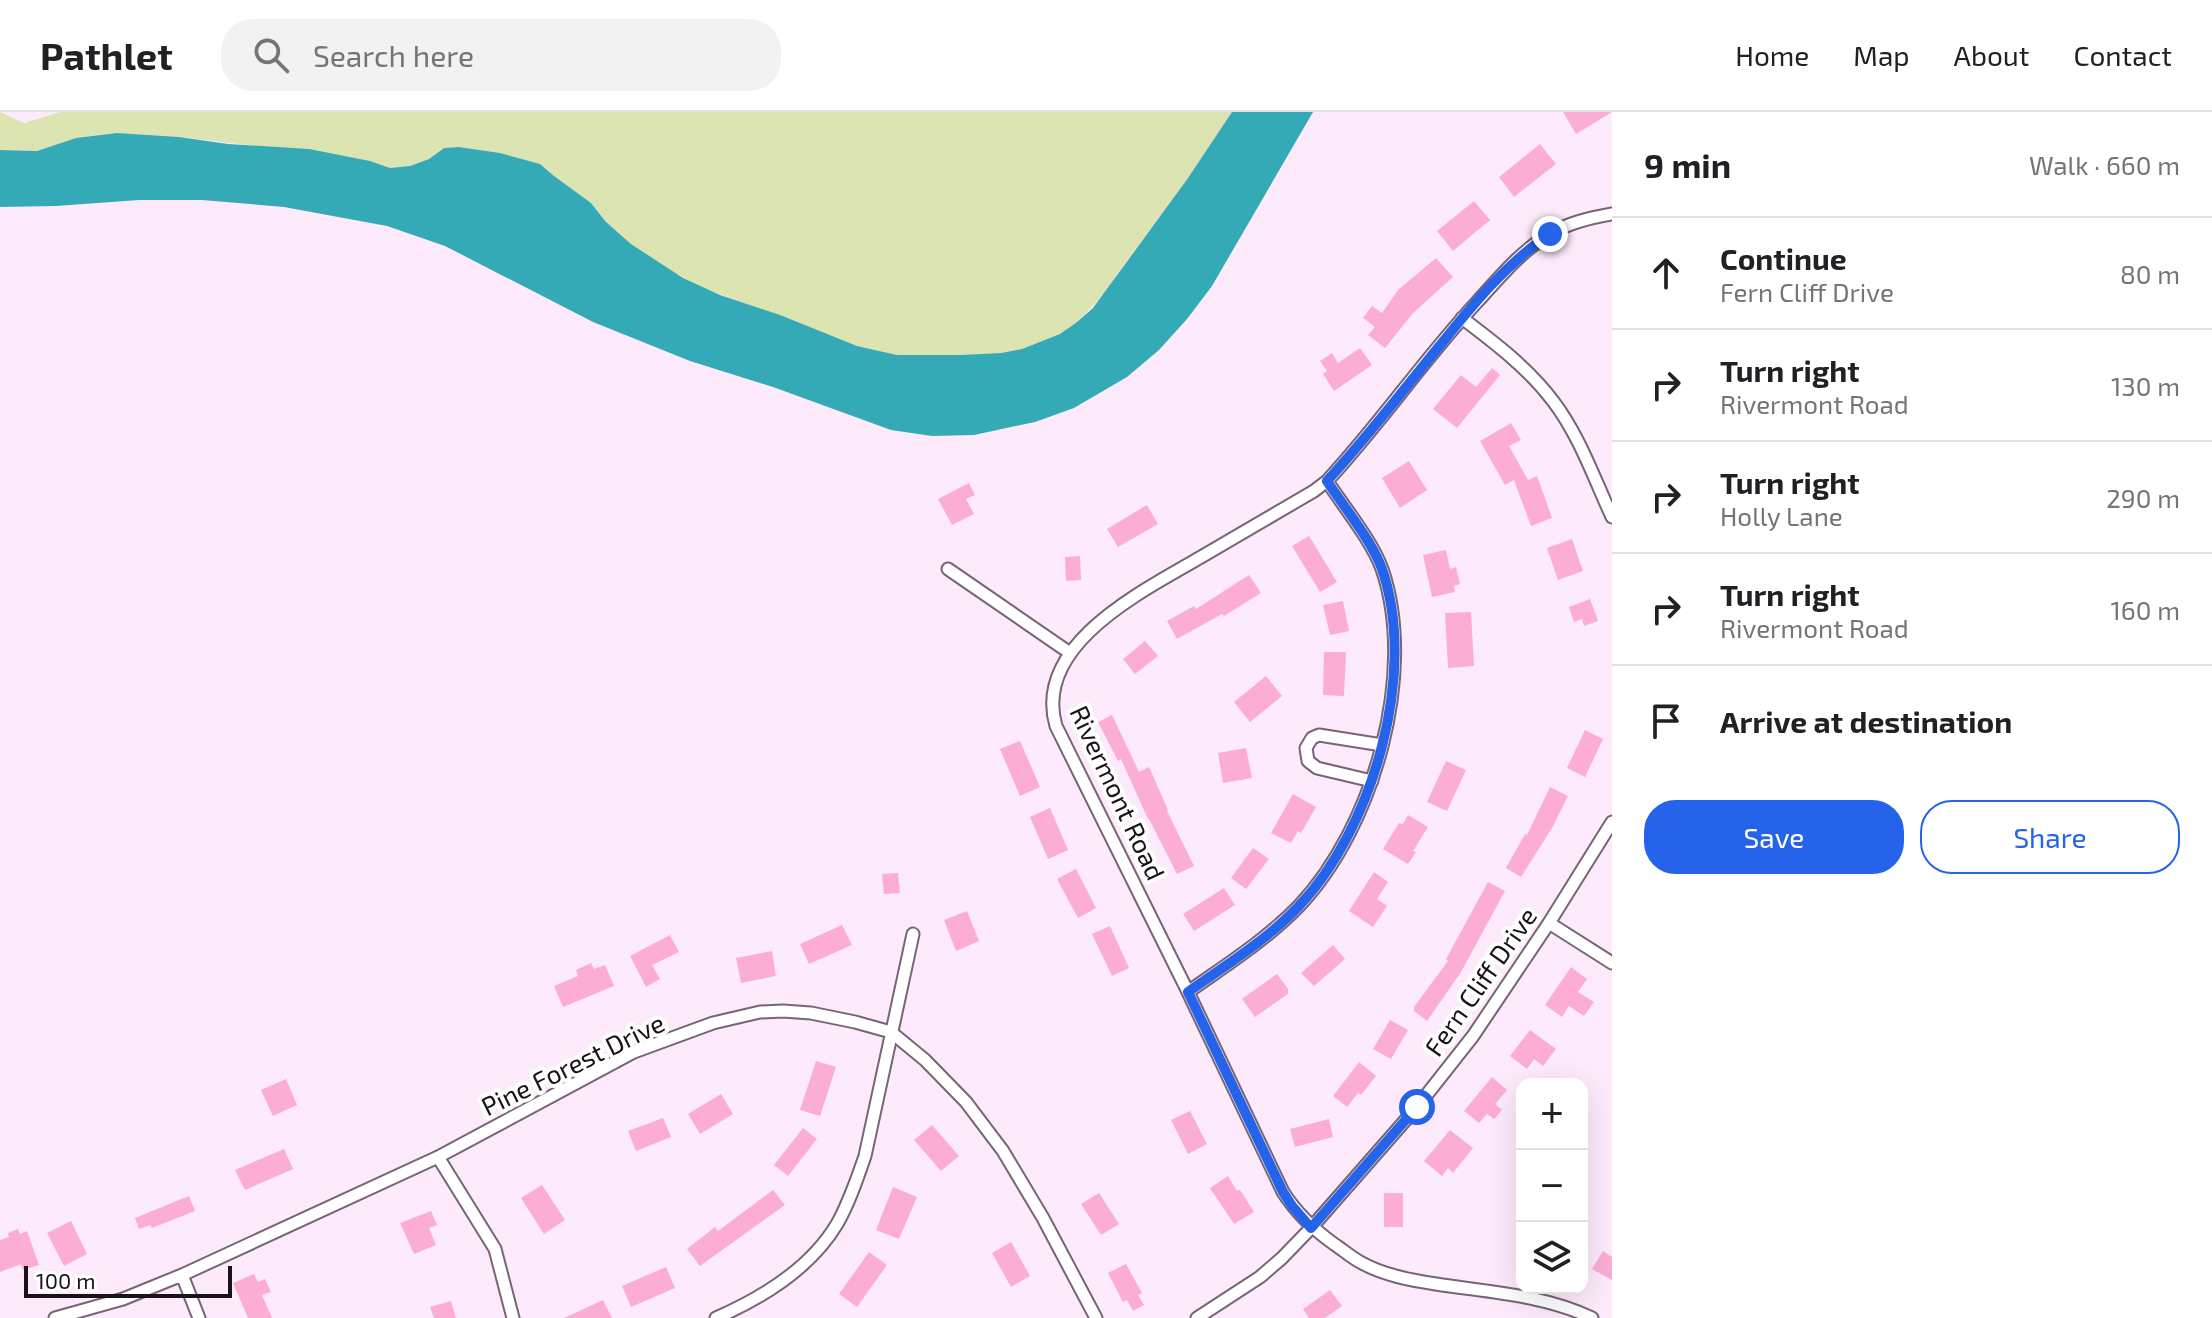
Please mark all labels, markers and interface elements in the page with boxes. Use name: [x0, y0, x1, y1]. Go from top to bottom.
search box: [221, 19, 781, 91]
text: Pathlet: [40, 32, 173, 78]
icon: search: [249, 33, 293, 77]
text: Search here: [313, 37, 474, 73]
text: Home: [1735, 38, 1809, 72]
text: Map: [1853, 38, 1910, 72]
text: About: [1954, 38, 2029, 72]
text: Contact: [2073, 38, 2172, 72]
text: 9 min: [1644, 144, 1731, 185]
text: Walk · 660 m: [2029, 149, 2180, 180]
route end: [1532, 216, 1568, 252]
text: Continue: [1720, 240, 1847, 276]
icon: ahead: [1644, 251, 1688, 295]
text: 80 m: [2120, 258, 2180, 289]
text: Fern Cliff Drive: [1720, 276, 1894, 307]
text: Turn right: [1720, 352, 1860, 388]
icon: right: [1644, 363, 1688, 407]
text: 130 m: [2111, 370, 2180, 401]
text: Rivermont Road: [1720, 388, 1909, 419]
text: Turn right: [1720, 464, 1860, 500]
icon: right: [1644, 475, 1688, 519]
text: 290 m: [2106, 482, 2180, 513]
text: Holly Lane: [1720, 500, 1843, 531]
text: Turn right: [1720, 576, 1860, 612]
icon: right: [1644, 587, 1688, 631]
text: 160 m: [2111, 594, 2180, 625]
text: Rivermont Road: [1720, 612, 1909, 643]
icon: arrive: [1644, 699, 1688, 743]
street label: Rivermont Road: [1064, 700, 1172, 884]
text: Arrive at destination: [1720, 703, 2012, 739]
button: Save: [1644, 800, 1904, 874]
button: Share: [1920, 800, 2180, 874]
street label: Fern Cliff Drive: [1417, 901, 1542, 1061]
street label: Pine Forest Drive: [476, 1006, 669, 1121]
map controls: [1516, 1078, 1588, 1294]
button: +: [1516, 1078, 1588, 1150]
route start: [1399, 1089, 1435, 1125]
button: −: [1516, 1150, 1588, 1222]
button: layers: [1516, 1222, 1588, 1294]
scale bar: [24, 1262, 232, 1298]
text: 100 m: [36, 1267, 95, 1293]

